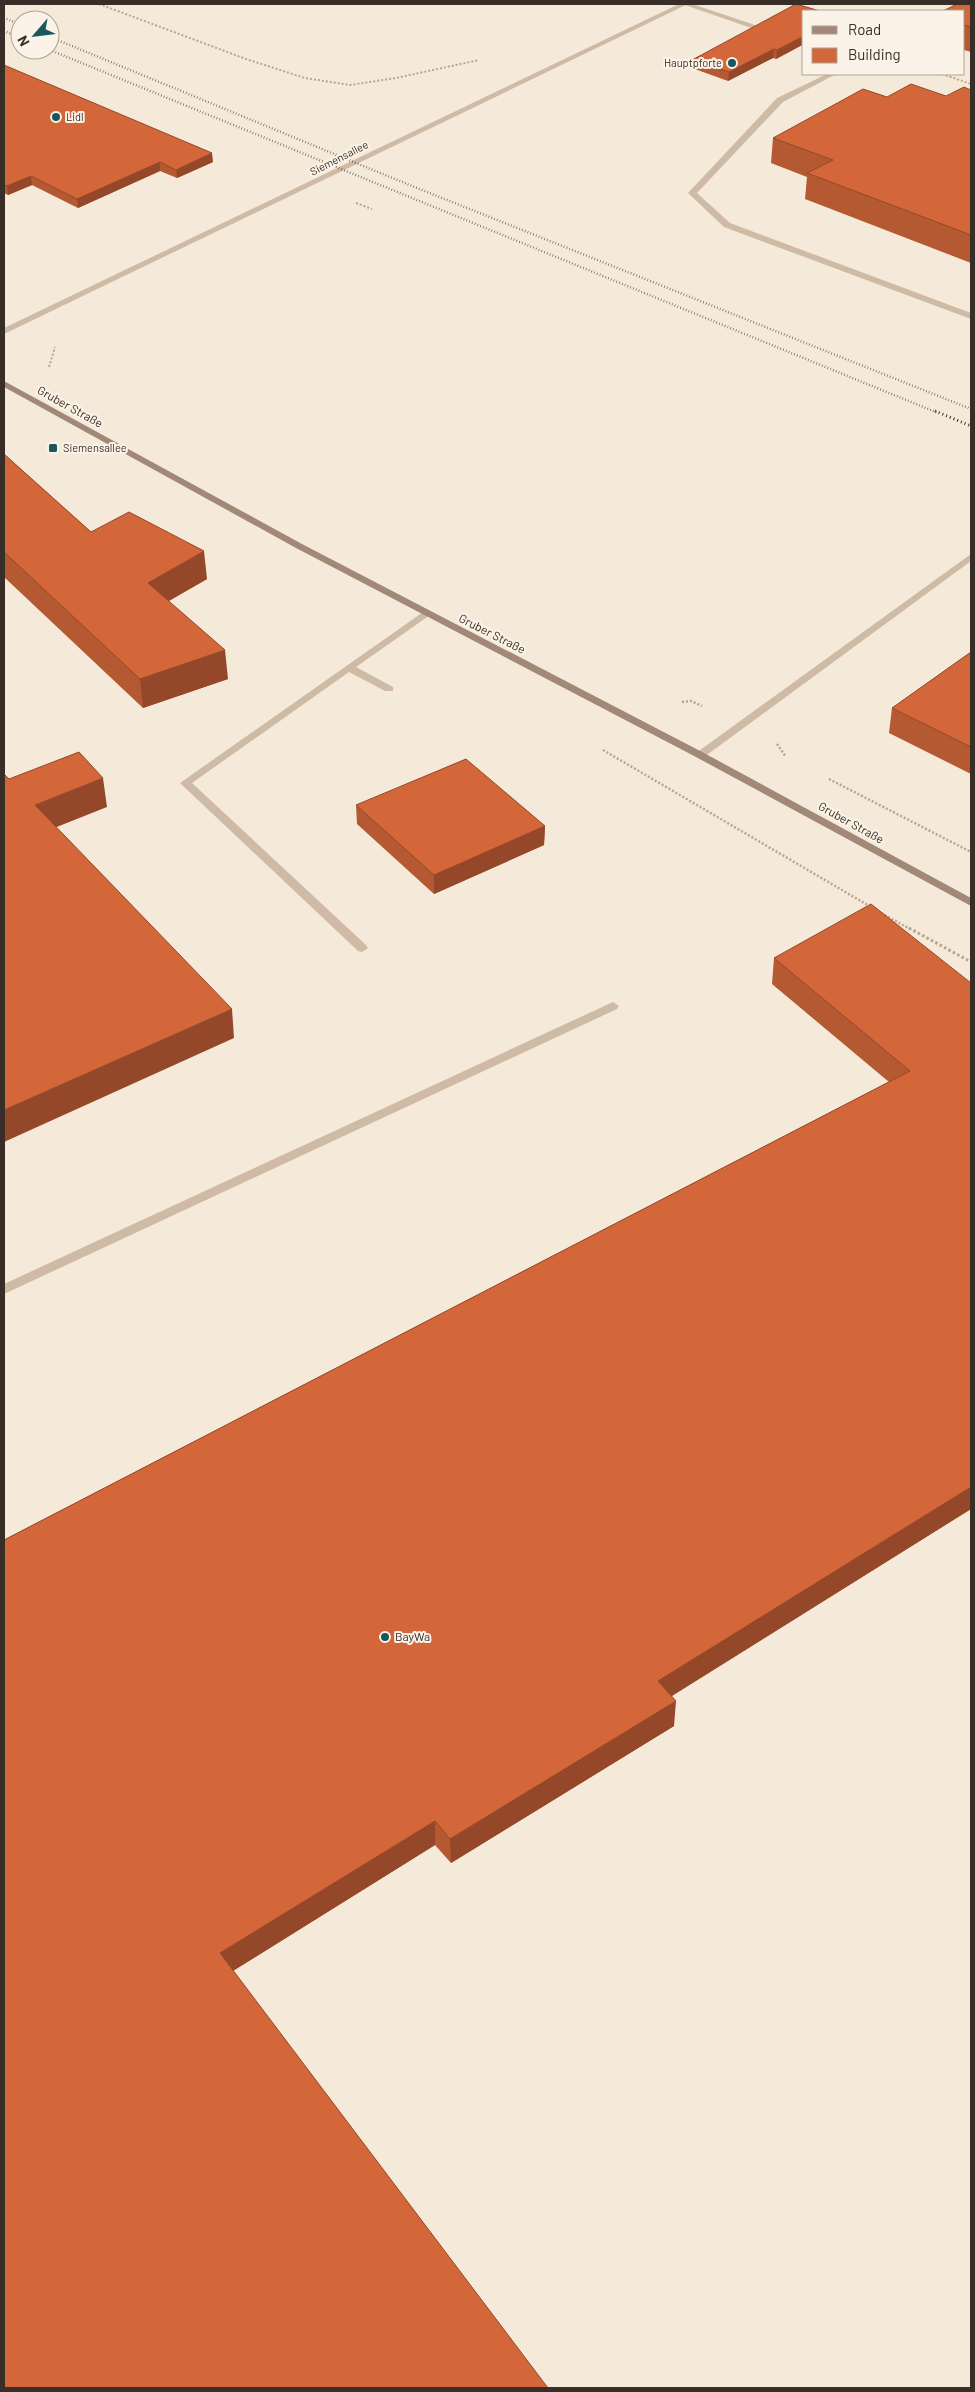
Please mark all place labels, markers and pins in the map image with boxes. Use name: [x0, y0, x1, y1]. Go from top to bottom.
place label: Hauptpforte: [664, 56, 722, 69]
marker: Hauptpforte: [726, 57, 738, 69]
place label: Lidl: [66, 110, 84, 123]
marker: Lidl: [50, 111, 62, 123]
place label: Siemensallee: [63, 441, 127, 454]
marker: Siemensallee: [47, 442, 59, 454]
place label: BayWa: [395, 1629, 430, 1643]
marker: BayWa: [379, 1631, 391, 1643]

